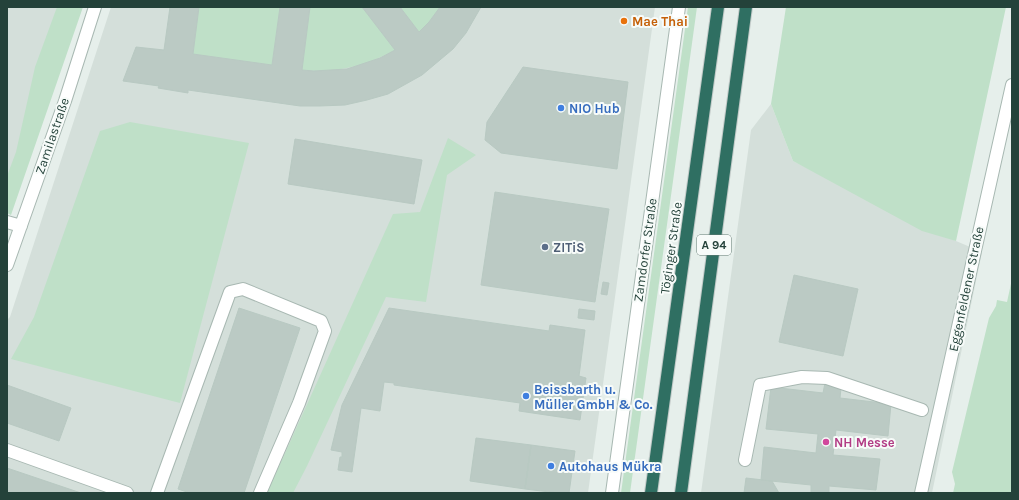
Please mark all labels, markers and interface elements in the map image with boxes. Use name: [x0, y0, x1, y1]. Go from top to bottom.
place label: Mae Thai: [632, 14, 688, 29]
marker: Mae Thai: [619, 16, 629, 26]
street label: Zamilastraße: [32, 95, 72, 176]
place label: NIO Hub: [569, 101, 620, 116]
marker: NIO Hub: [556, 103, 566, 113]
street label: Zamdorfer Straße: [630, 197, 660, 303]
street label: Töginger Straße: [657, 201, 685, 295]
street label: Eggenfeldener Straße: [945, 225, 987, 353]
road number: A 94: [697, 235, 731, 255]
place label: ZITiS: [553, 240, 585, 255]
marker: ZITiS: [540, 242, 550, 252]
place label: Beissbarth u. Müller GmbH & Co.: [534, 382, 653, 412]
marker: Beissbarth u. Müller GmbH & Co.: [521, 391, 531, 401]
place label: NH Messe: [834, 435, 895, 450]
marker: NH Messe: [821, 437, 831, 447]
place label: Autohaus Mükra: [559, 459, 662, 474]
marker: Autohaus Mükra: [546, 461, 556, 471]

